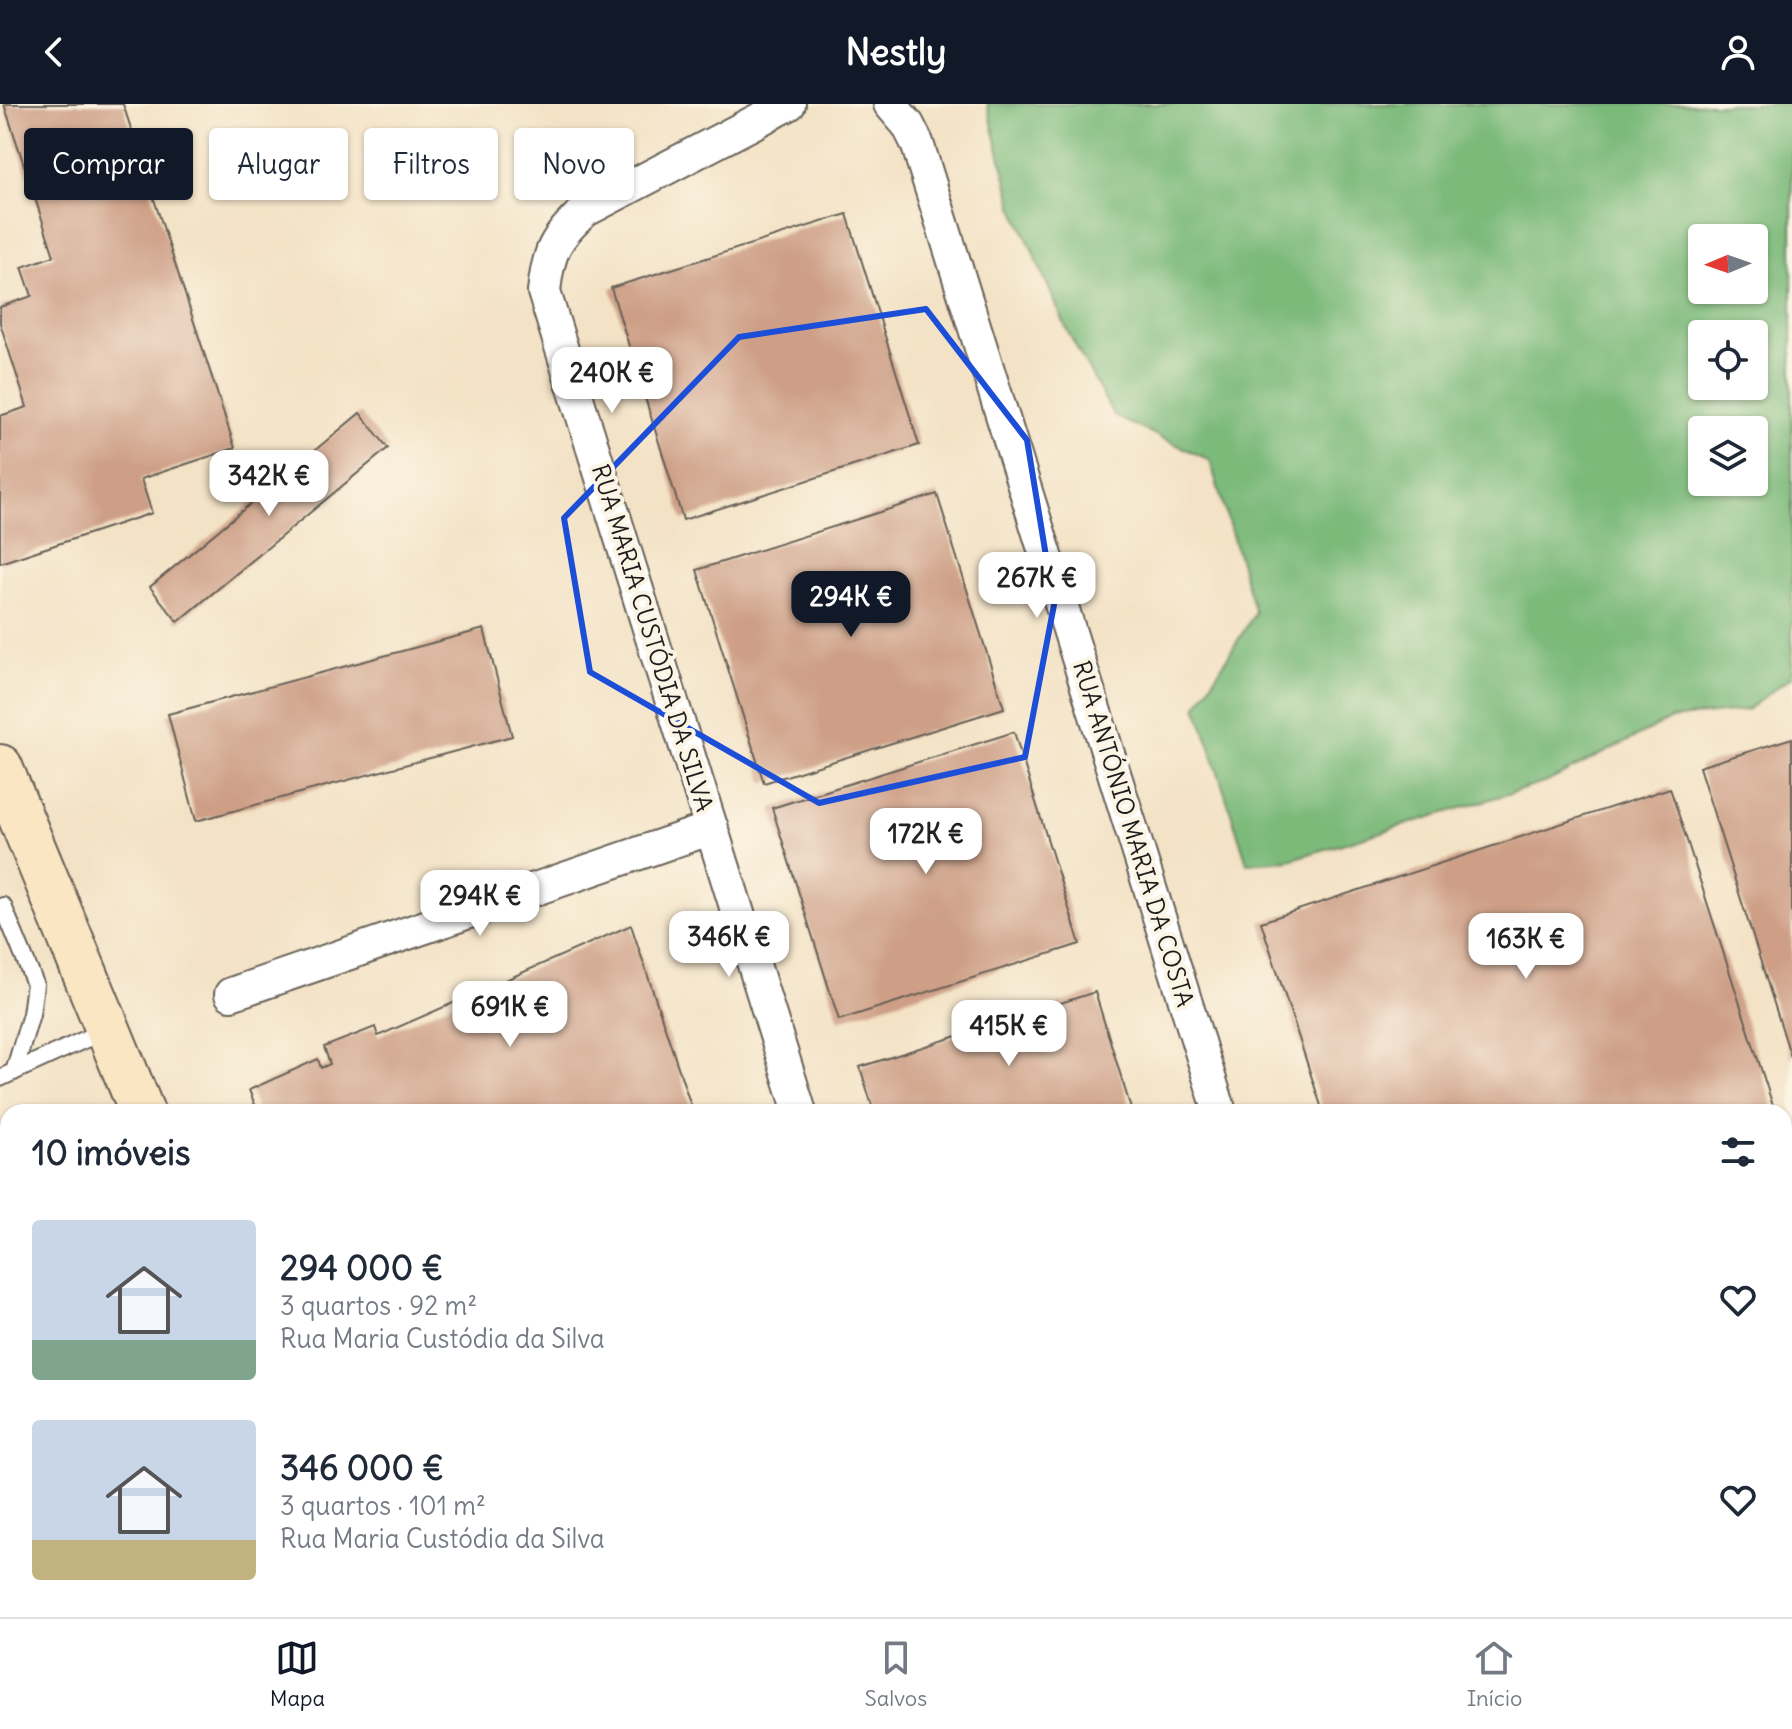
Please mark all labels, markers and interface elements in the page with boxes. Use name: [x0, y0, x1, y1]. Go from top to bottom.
icon: back: [32, 30, 76, 74]
text: Nestly: [845, 30, 947, 75]
icon: person: [1716, 30, 1760, 74]
chip: Comprar: [24, 128, 193, 200]
chip: Alugar: [209, 128, 348, 200]
chip: Filtros: [364, 128, 498, 200]
chip: Novo: [514, 128, 634, 200]
north arrow: [1688, 224, 1768, 304]
map controls: [1688, 224, 1768, 496]
button: locate: [1688, 320, 1768, 400]
pin: 240K €: [547, 347, 677, 415]
text: 240K €: [570, 356, 654, 389]
button: layers: [1688, 416, 1768, 496]
pin: 342K €: [204, 450, 334, 518]
text: 342K €: [227, 459, 311, 492]
street label: RUA MARIA CUSTÓDIA DA SILVA: [586, 461, 720, 815]
pin: 267K €: [972, 552, 1102, 620]
text: 267K €: [997, 561, 1077, 594]
pin: 294K €: [786, 571, 916, 639]
text: 294K €: [809, 580, 893, 613]
street label: RUA ANTÓNIO MARIA DA COSTA: [1067, 657, 1201, 1010]
pin: 172K €: [861, 808, 991, 876]
text: 172K €: [888, 817, 964, 850]
pin: 294K €: [415, 870, 545, 938]
text: 294K €: [438, 879, 522, 912]
pin: 346K €: [664, 911, 794, 979]
pin: 163K €: [1461, 913, 1591, 981]
text: 346K €: [687, 920, 771, 953]
text: 163K €: [1486, 922, 1566, 955]
pin: 691K €: [445, 981, 575, 1049]
text: 691K €: [470, 990, 550, 1023]
pin: 415K €: [944, 1000, 1074, 1068]
text: 415K €: [969, 1009, 1049, 1042]
icon: filters: [1716, 1130, 1760, 1174]
text: 10 imóveis: [32, 1131, 190, 1174]
text: 294 000 €: [280, 1246, 443, 1289]
icon: home: [96, 1252, 192, 1348]
icon: heart: [1716, 1278, 1760, 1322]
text: 3 quartos · 92 m²: [280, 1289, 477, 1322]
text: Rua Maria Custódia da Silva: [280, 1322, 605, 1355]
text: 346 000 €: [280, 1446, 444, 1489]
icon: home: [96, 1452, 192, 1548]
icon: heart: [1716, 1478, 1760, 1522]
text: 3 quartos · 101 m²: [280, 1489, 486, 1522]
text: Rua Maria Custódia da Silva: [280, 1522, 605, 1555]
tab: Mapa: [270, 1636, 325, 1712]
tab: Salvos: [864, 1636, 927, 1712]
tab: Início: [1467, 1636, 1522, 1712]

